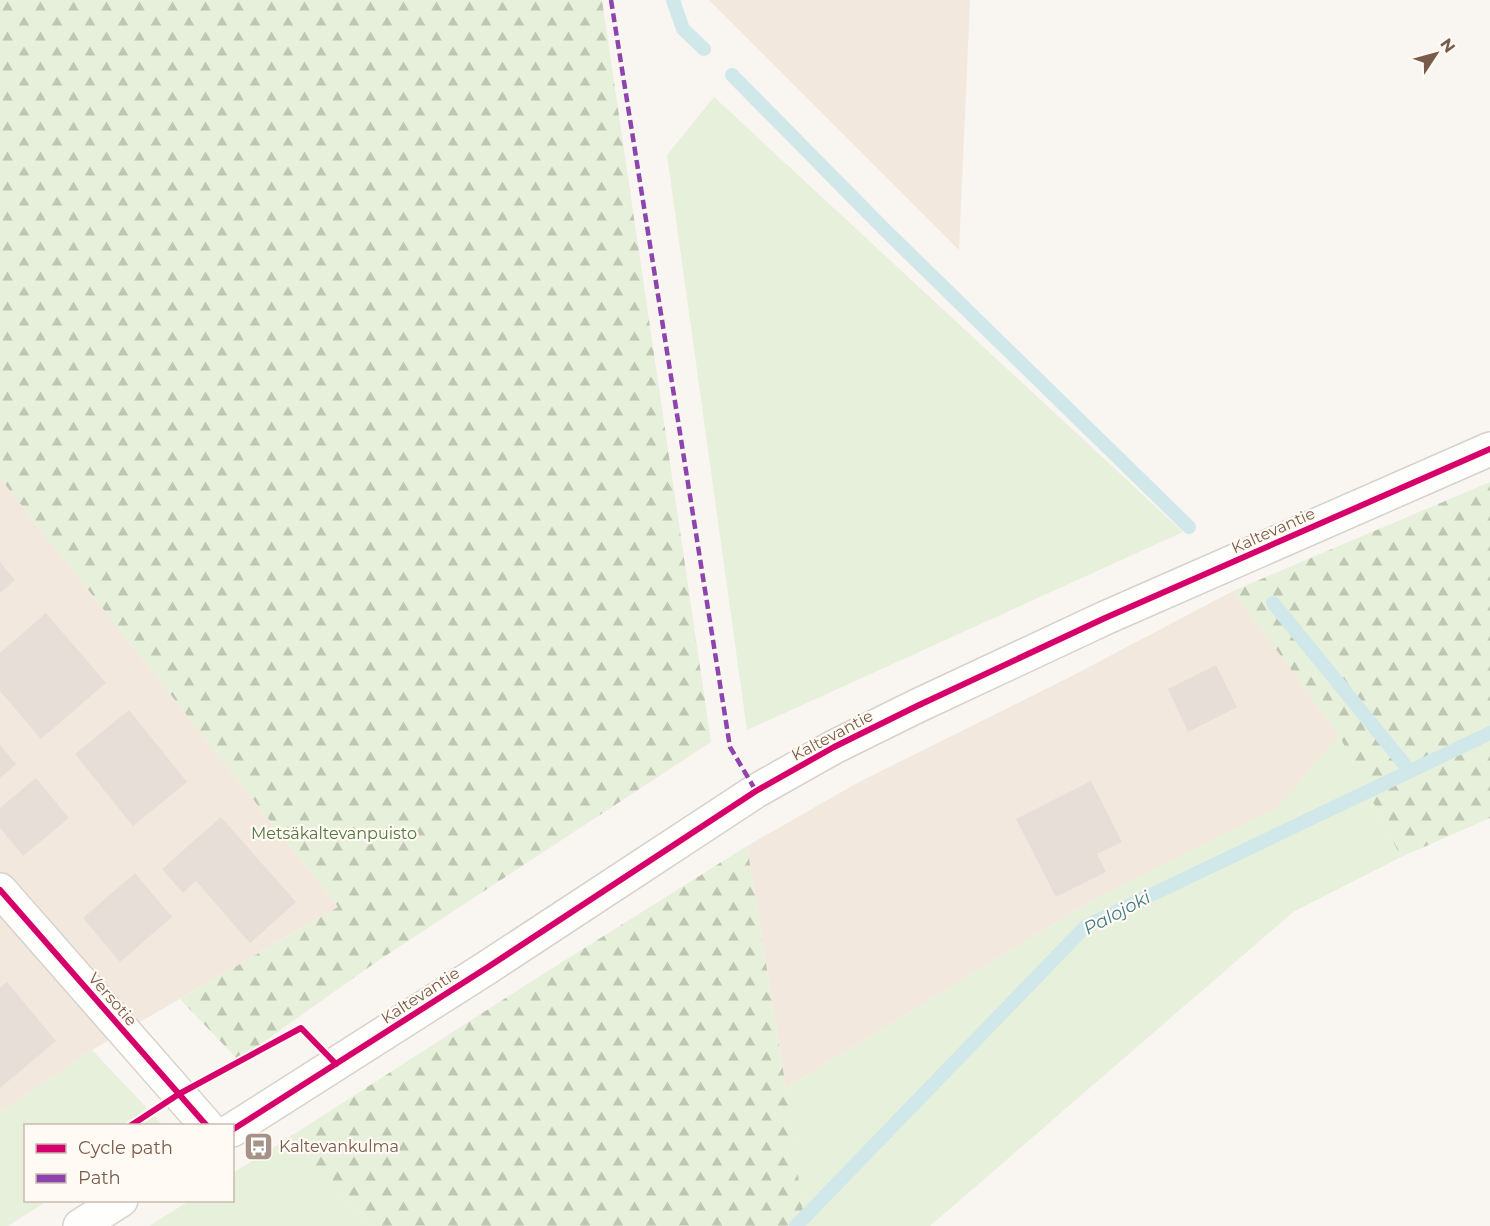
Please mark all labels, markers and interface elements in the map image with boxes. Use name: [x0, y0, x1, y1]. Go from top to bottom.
north arrow: [1406, 24, 1466, 84]
text: N: [1436, 35, 1459, 56]
street label: Kaltevantie: [1228, 504, 1318, 557]
street label: Kaltevantie: [788, 706, 876, 765]
park label: Metsäkaltevanpuisto: [251, 824, 417, 843]
water label: Palojoki: [1080, 886, 1154, 940]
street label: Kaltevantie: [378, 963, 463, 1028]
street label: Versotie: [84, 969, 141, 1030]
legend: [24, 1124, 234, 1202]
bus stop icon: Kaltevankulma: [242, 1130, 274, 1162]
text: Cycle path: [78, 1137, 173, 1159]
place label: Kaltevankulma: [279, 1137, 399, 1156]
text: Path: [78, 1167, 121, 1189]

